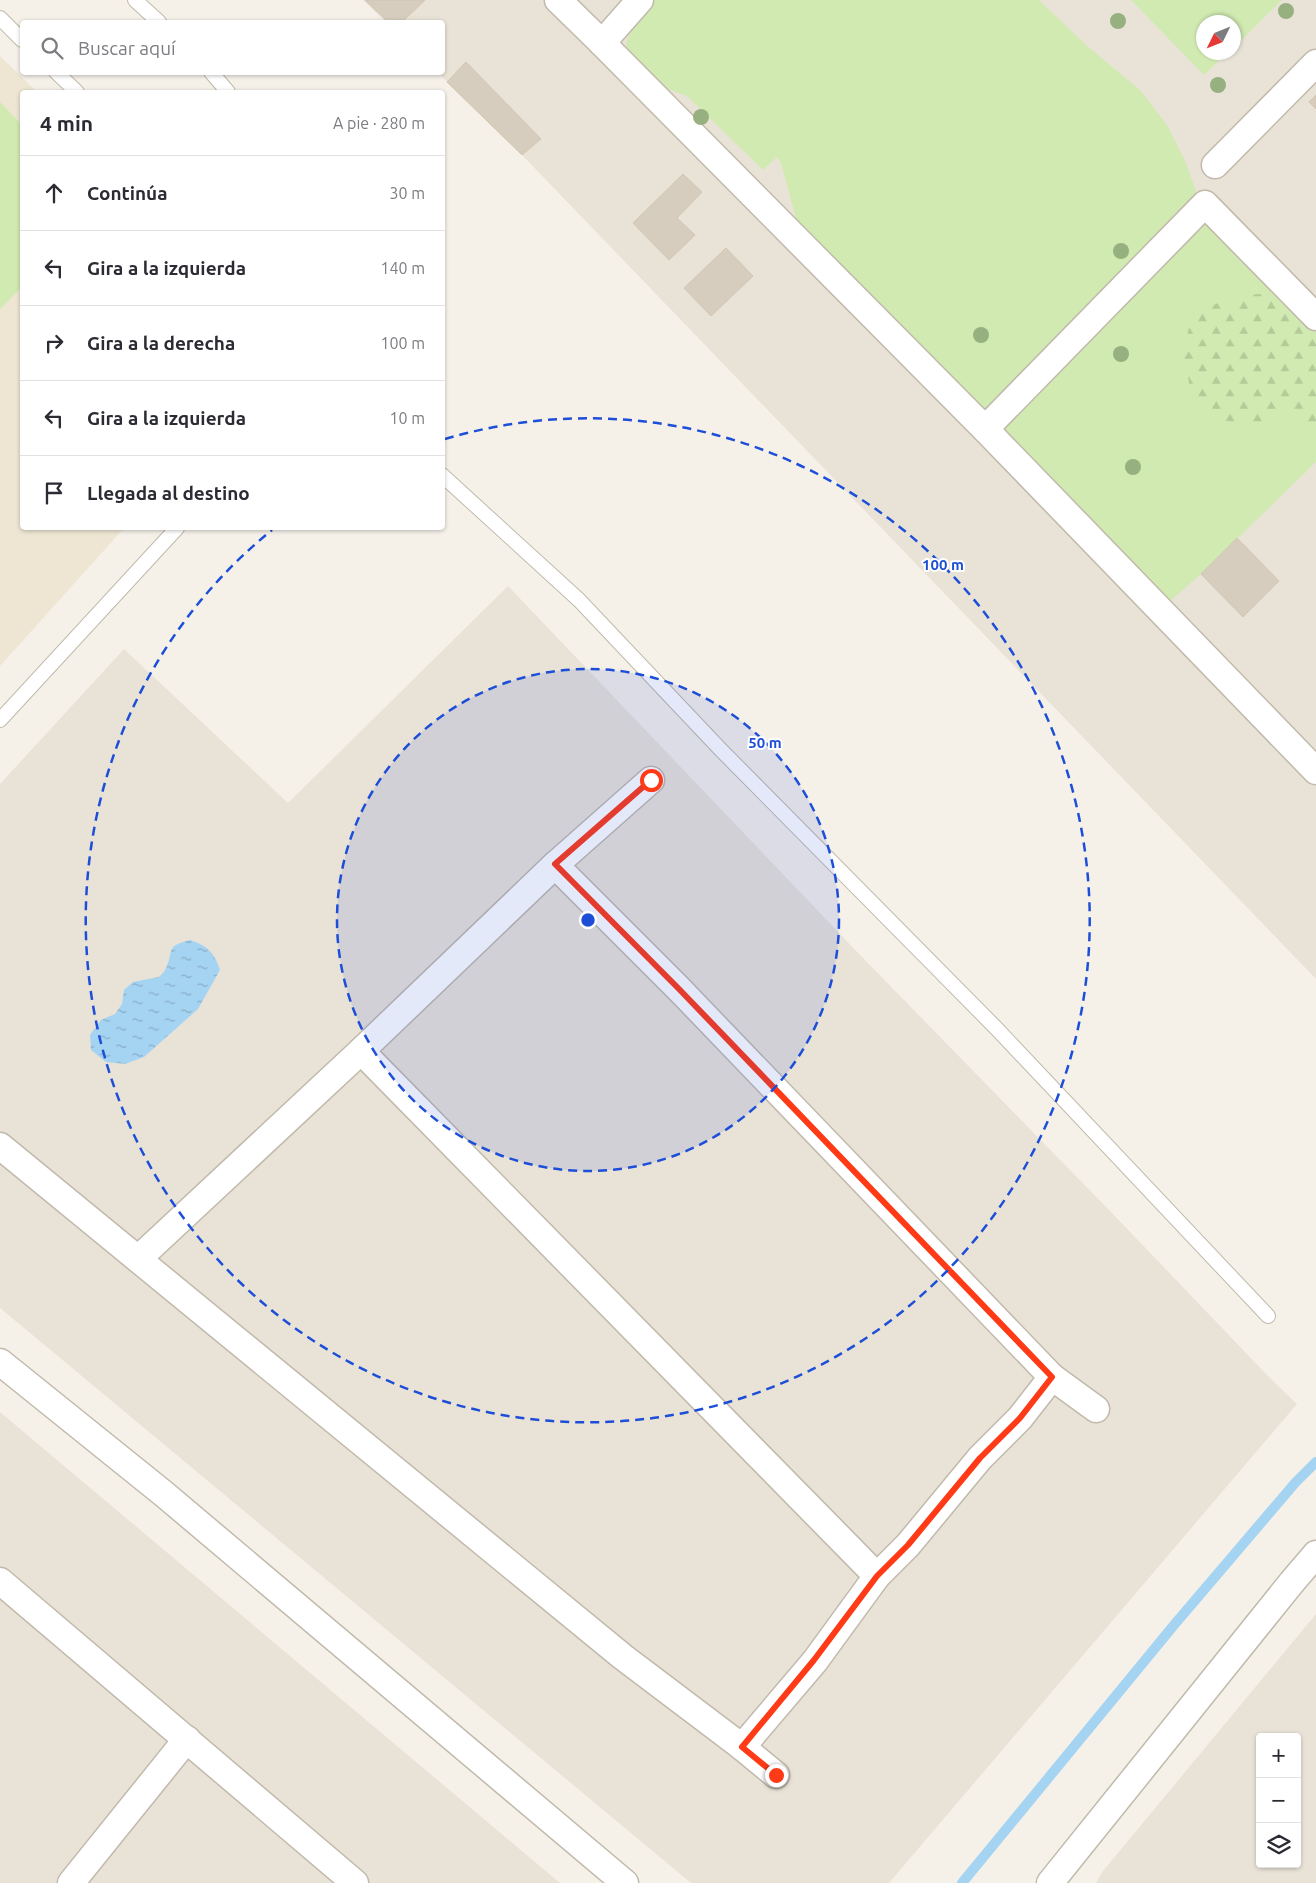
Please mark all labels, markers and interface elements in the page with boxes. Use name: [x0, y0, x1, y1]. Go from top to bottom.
north arrow: [1196, 15, 1241, 60]
search box: [20, 20, 445, 75]
icon: search: [38, 34, 66, 62]
text: Buscar aquí: [78, 37, 176, 59]
text: 4 min: [40, 111, 93, 135]
text: A pie · 280 m: [333, 114, 425, 132]
icon: ahead: [40, 179, 68, 207]
text: Continúa: [87, 182, 168, 204]
text: 30 m: [389, 184, 425, 202]
icon: left: [40, 254, 68, 282]
text: Gira a la izquierda: [87, 257, 246, 279]
text: 140 m: [380, 259, 425, 277]
icon: right: [40, 329, 68, 357]
text: Gira a la derecha: [87, 332, 235, 354]
text: 100 m: [380, 334, 425, 352]
icon: left: [40, 404, 68, 432]
text: Gira a la izquierda: [87, 407, 246, 429]
text: 10 m: [389, 409, 425, 427]
icon: arrive: [40, 479, 68, 507]
text: Llegada al destino: [87, 482, 250, 504]
text: 100 m: [922, 556, 964, 573]
text: 50 m: [748, 734, 782, 751]
route start: [640, 769, 663, 792]
centre of rings: [579, 911, 597, 929]
map controls: [1256, 1733, 1301, 1868]
button: +: [1256, 1733, 1301, 1778]
route end: [765, 1764, 788, 1787]
button: −: [1256, 1778, 1301, 1823]
button: layers: [1256, 1823, 1301, 1868]

